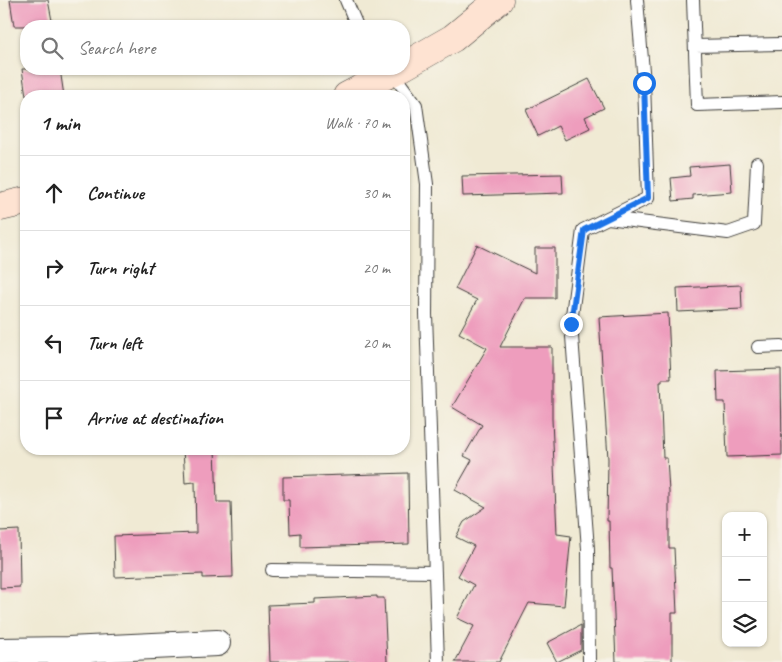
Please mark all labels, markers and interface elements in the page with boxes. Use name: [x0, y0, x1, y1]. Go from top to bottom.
search box: [20, 20, 410, 75]
icon: search: [38, 34, 66, 62]
text: Search here: [78, 36, 155, 60]
route start: [633, 72, 656, 95]
text: 1 min: [40, 110, 80, 136]
text: Walk · 70 m: [325, 113, 390, 133]
icon: ahead: [40, 179, 68, 207]
text: Continue: [87, 181, 144, 205]
text: 30 m: [363, 183, 390, 203]
icon: right: [40, 254, 68, 282]
text: Turn right: [87, 256, 154, 280]
text: 20 m: [363, 258, 390, 278]
route end: [560, 313, 583, 336]
icon: left: [40, 329, 68, 357]
text: Turn left: [87, 331, 142, 355]
text: 20 m: [363, 333, 390, 353]
icon: arrive: [40, 404, 68, 432]
text: Arrive at destination: [87, 406, 223, 430]
map controls: [722, 512, 767, 647]
button: +: [722, 512, 767, 557]
button: −: [722, 557, 767, 602]
button: layers: [722, 602, 767, 647]

